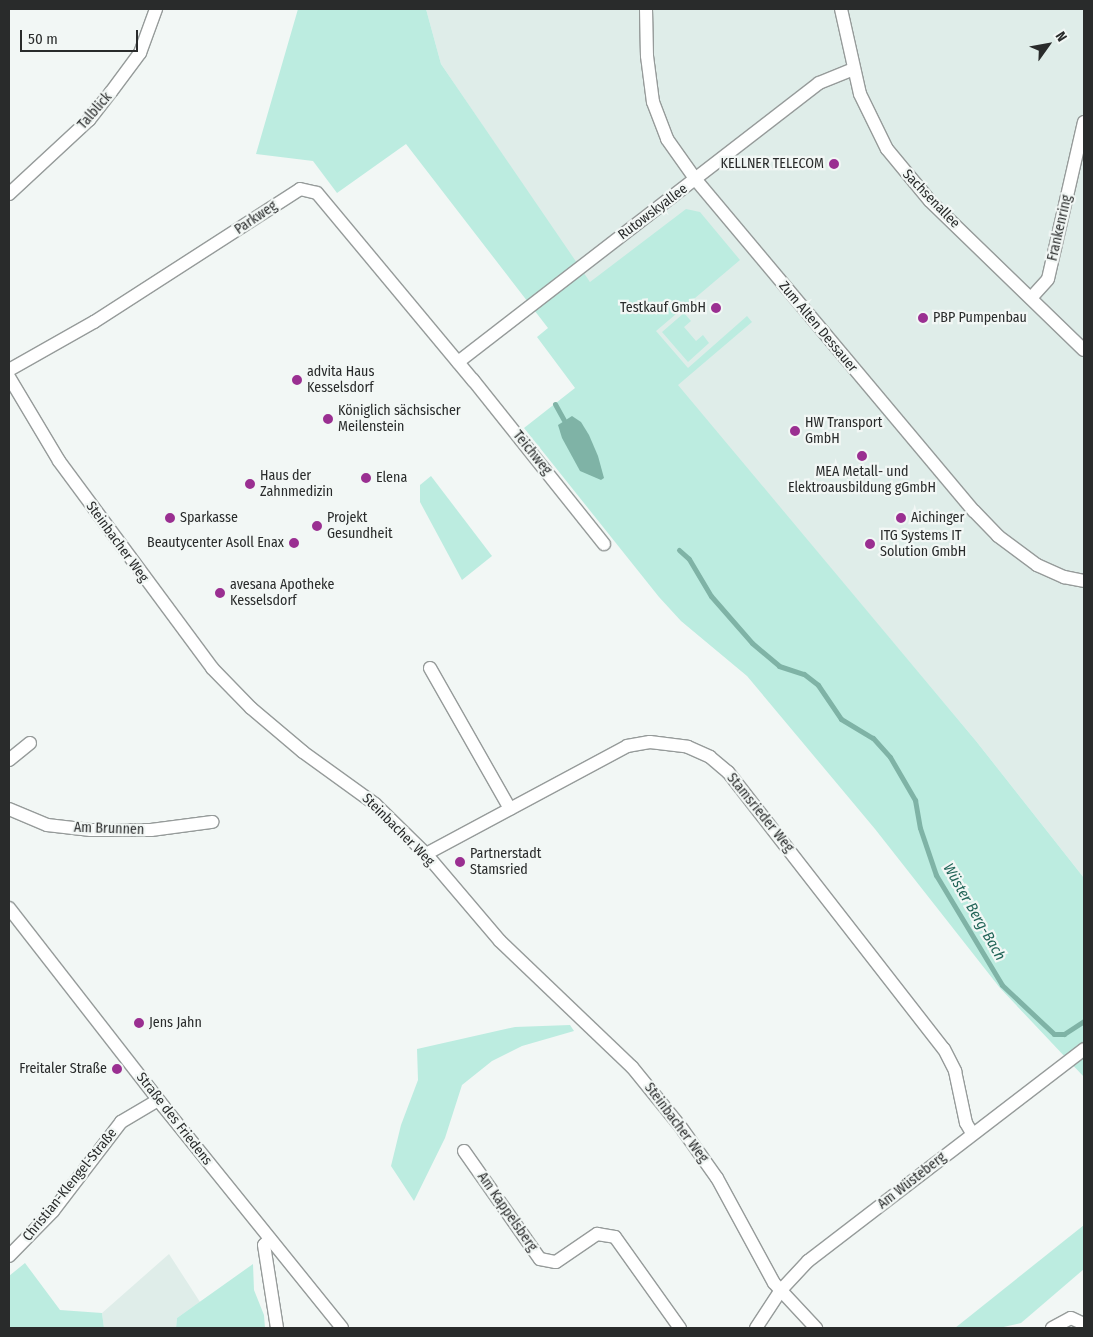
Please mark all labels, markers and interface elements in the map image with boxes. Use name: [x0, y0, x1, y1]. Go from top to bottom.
scale bar: [22, 20, 140, 52]
north arrow: [1023, 20, 1073, 70]
text: N: [1052, 29, 1071, 45]
text: 50 m: [28, 30, 58, 48]
street label: Talblick: [74, 89, 116, 133]
place label: KELLNER TELECOM: [721, 156, 824, 172]
marker: KELLNER TELECOM: [828, 158, 840, 170]
street label: Sachsenallee: [899, 166, 963, 232]
street label: Rutowskyallee: [615, 181, 691, 243]
street label: Frankenring: [1044, 193, 1076, 263]
street label: Parkweg: [232, 198, 280, 238]
street label: Zum Alten Dessauer: [775, 278, 861, 376]
place label: Testkauf GmbH: [620, 300, 706, 316]
marker: Testkauf GmbH: [710, 302, 722, 314]
place label: PBP Pumpenbau: [933, 310, 1027, 326]
marker: PBP Pumpenbau: [917, 312, 929, 324]
place label: advita Haus Kesselsdorf: [307, 364, 374, 397]
marker: advita Haus Kesselsdorf: [291, 374, 303, 386]
place label: Königlich sächsischer Meilenstein: [338, 403, 461, 436]
marker: Königlich sächsischer Meilenstein: [322, 413, 334, 425]
place label: HW Transport GmbH: [805, 415, 882, 448]
marker: HW Transport GmbH: [789, 425, 801, 437]
street label: Teichweg: [509, 427, 555, 479]
marker: MEA Metall- und Elektroausbildung gGmbH: [856, 450, 868, 462]
place label: MEA Metall- und Elektroausbildung gGmbH: [788, 464, 936, 497]
place label: Haus der Zahnmedizin: [260, 468, 333, 501]
place label: Elena: [376, 470, 407, 486]
marker: Elena: [360, 472, 372, 484]
marker: Haus der Zahnmedizin: [244, 478, 256, 490]
street label: Steinbacher Weg: [82, 498, 152, 586]
place label: Sparkasse: [180, 510, 238, 526]
place label: Projekt Gesundheit: [327, 510, 393, 542]
place label: Aichinger: [911, 510, 964, 526]
marker: Sparkasse: [164, 512, 176, 524]
marker: Aichinger: [895, 512, 907, 524]
marker: Projekt Gesundheit: [311, 520, 323, 532]
place label: ITG Systems IT Solution GmbH: [880, 528, 966, 560]
place label: Beautycenter Asoll Enax: [147, 535, 284, 551]
marker: Beautycenter Asoll Enax: [288, 537, 300, 549]
marker: ITG Systems IT Solution GmbH: [864, 538, 876, 550]
place label: avesana Apotheke Kesselsdorf: [230, 577, 334, 610]
marker: avesana Apotheke Kesselsdorf: [214, 587, 226, 599]
street label: Stamsrieder Weg: [723, 770, 797, 856]
street label: Steinbacher Weg: [358, 790, 438, 870]
street label: Am Brunnen: [74, 819, 144, 839]
place label: Partnerstadt Stamsried: [470, 846, 541, 879]
marker: Partnerstadt Stamsried: [454, 856, 466, 868]
water label: Wüster Berg-Bach: [939, 860, 1009, 964]
place label: Jens Jahn: [149, 1015, 202, 1031]
marker: Jens Jahn: [133, 1017, 145, 1029]
place label: Freitaler Straße: [19, 1061, 107, 1077]
marker: Freitaler Straße: [111, 1063, 123, 1075]
street label: Straße des Friedens: [133, 1069, 215, 1169]
street label: Steinbacher Weg: [641, 1080, 711, 1166]
street label: Christian-Klengel-Straße: [19, 1125, 121, 1245]
street label: Am Wüsteberg: [875, 1149, 949, 1213]
street label: Am Kappelsberg: [474, 1169, 540, 1255]

